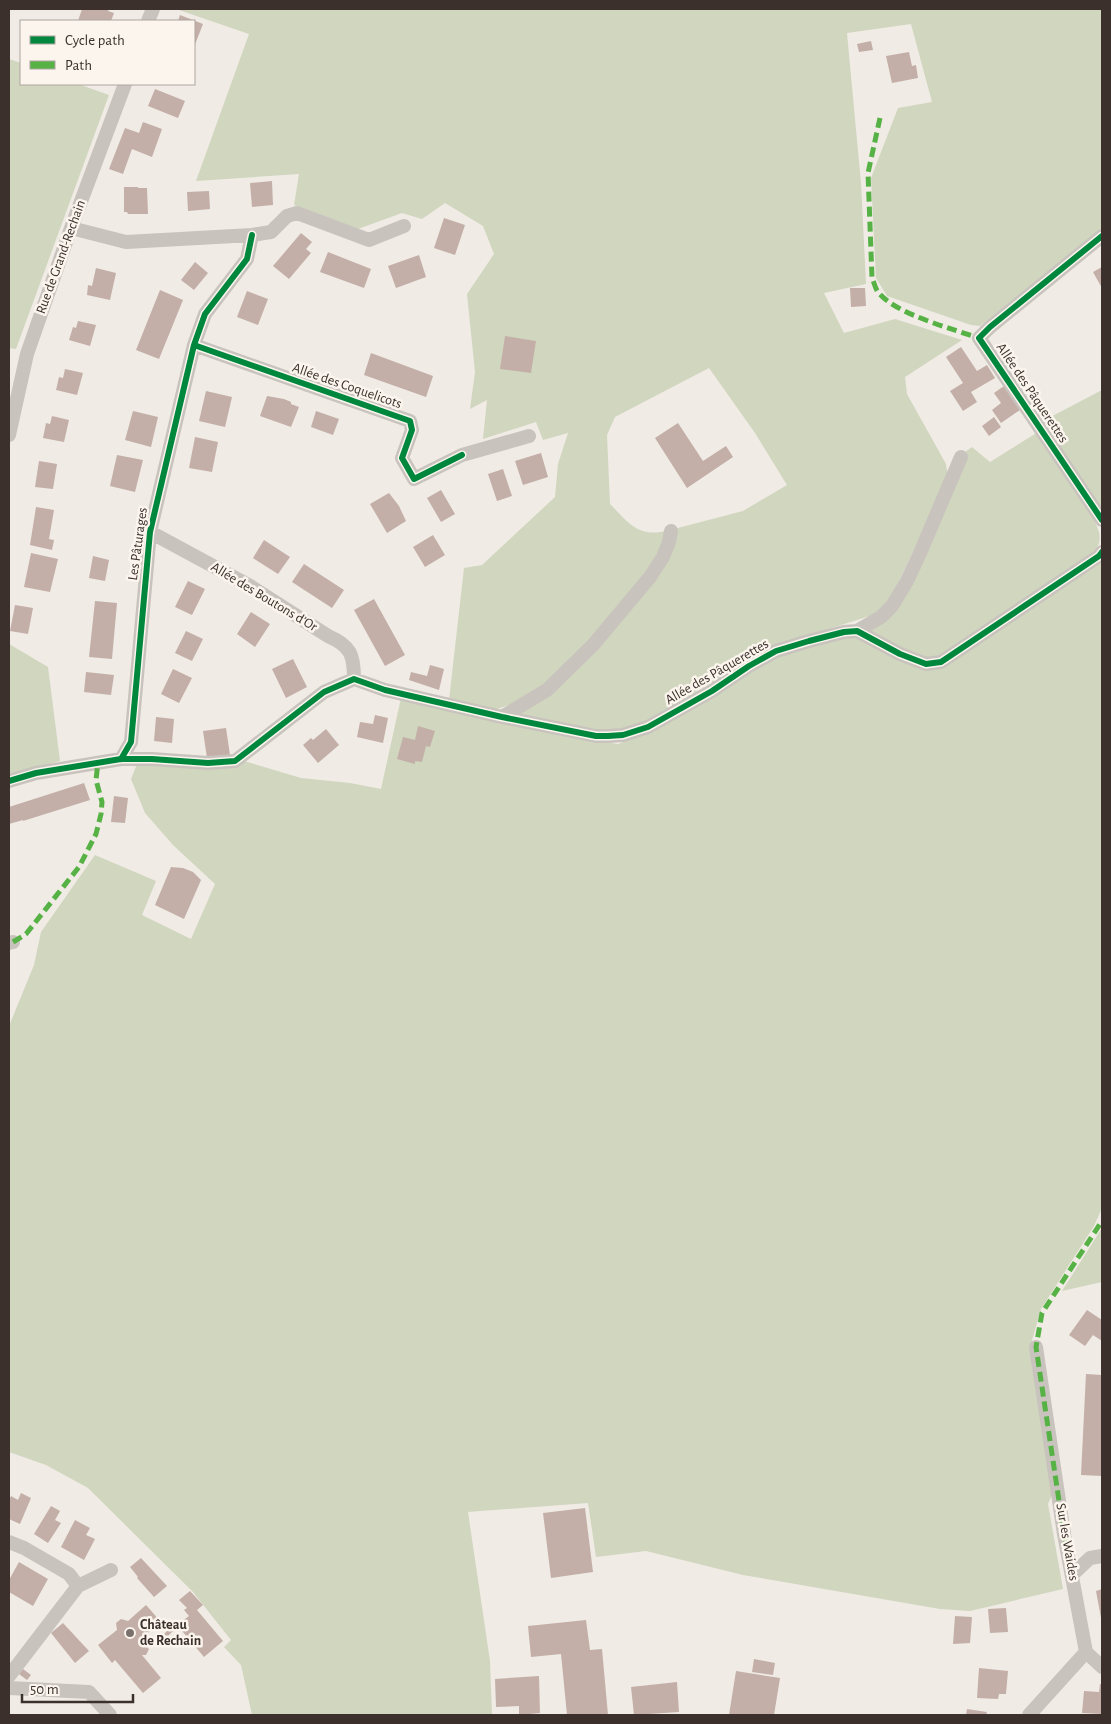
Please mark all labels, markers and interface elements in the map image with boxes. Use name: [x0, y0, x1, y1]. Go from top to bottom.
legend: [20, 20, 195, 85]
text: Cycle path: [65, 33, 125, 48]
text: Path: [65, 58, 92, 73]
street label: Rue de Grand-Rechain: [34, 198, 88, 316]
street label: Allée des Pâquerettes: [994, 341, 1070, 445]
street label: Allée des Coquelicots: [290, 361, 404, 411]
street label: Les Pâturages: [126, 507, 150, 581]
street label: Allée des Boutons d’Or: [208, 560, 320, 634]
street label: Allée des Pâquerettes: [663, 637, 771, 707]
street label: Sur les Waides: [1053, 1502, 1081, 1582]
place label: Château de Rechain: [140, 1618, 201, 1648]
marker: Château de Rechain: [124, 1627, 136, 1639]
scale bar: [22, 1672, 134, 1704]
text: 50 m: [30, 1682, 59, 1697]

